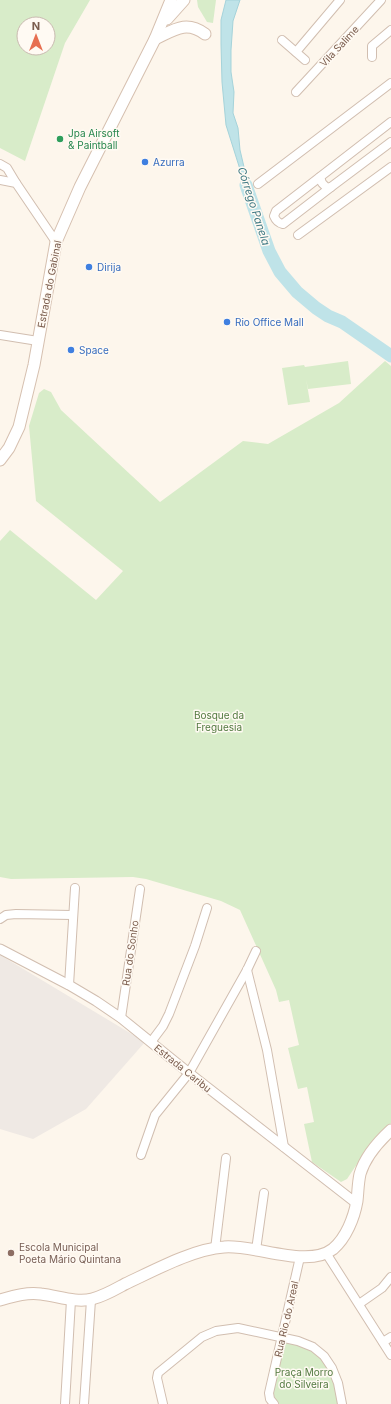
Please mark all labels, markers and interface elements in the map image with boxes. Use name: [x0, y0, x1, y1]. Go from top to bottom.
north arrow: [16, 16, 56, 56]
text: N: [32, 19, 40, 33]
street label: Vila Salime: [317, 23, 361, 69]
place label: Jpa Airsoft & Paintball: [68, 127, 120, 151]
marker: Jpa Airsoft & Paintball: [55, 134, 65, 144]
place label: Azurra: [153, 156, 185, 168]
marker: Azurra: [140, 157, 150, 167]
water label: Córrego Panela: [235, 165, 273, 247]
street label: Estrada do Gabinal: [35, 239, 63, 329]
place label: Dirija: [97, 261, 121, 273]
marker: Dirija: [84, 262, 94, 272]
place label: Rio Office Mall: [235, 316, 304, 328]
marker: Rio Office Mall: [222, 317, 232, 327]
place label: Space: [79, 344, 109, 356]
marker: Space: [66, 345, 76, 355]
park label: Bosque da Freguesia: [194, 709, 244, 733]
street label: Rua do Sonho: [119, 920, 141, 986]
street label: Estrada Caribu: [152, 1041, 214, 1095]
place label: Escola Municipal Poeta Mário Quintana: [19, 1241, 121, 1265]
marker: Escola Municipal Poeta Mário Quintana: [6, 1248, 16, 1258]
street label: Rua Rio do Areal: [271, 1280, 301, 1358]
park label: Praça Morro do Silveira: [275, 1366, 333, 1390]

